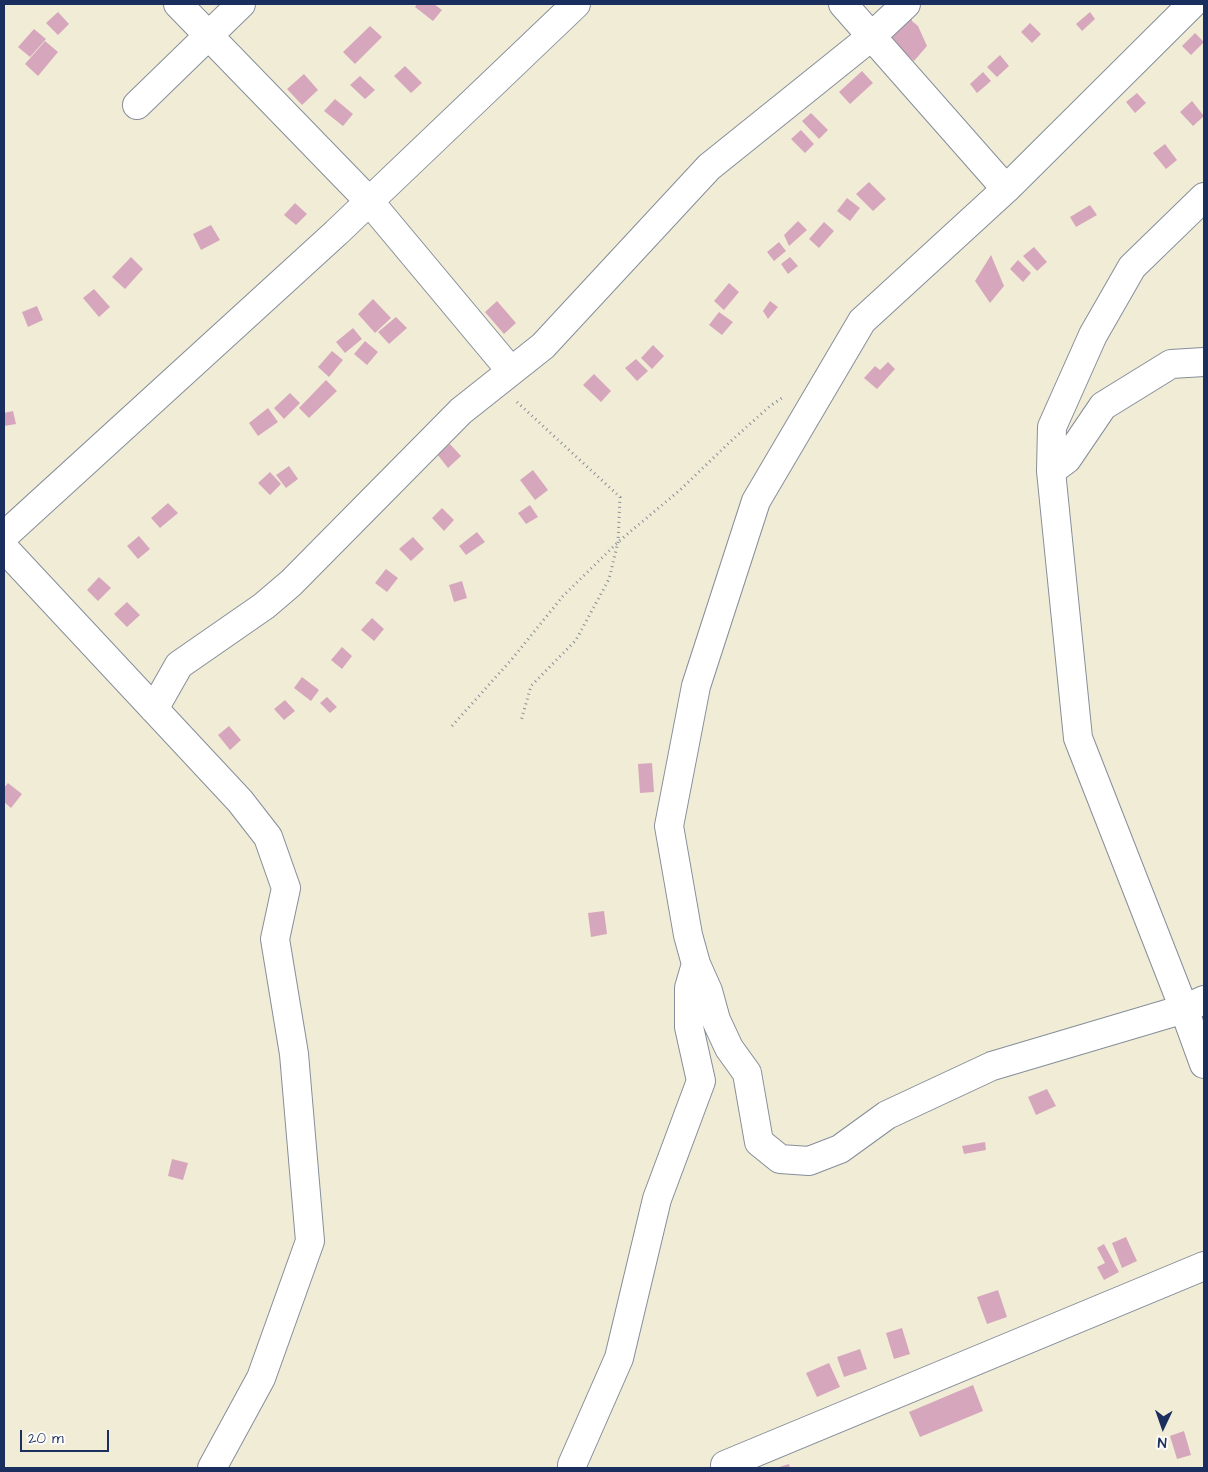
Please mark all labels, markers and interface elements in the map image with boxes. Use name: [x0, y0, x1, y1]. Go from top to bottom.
north arrow: [1138, 1402, 1188, 1452]
scale bar: [22, 1420, 111, 1452]
text: 20 m: [28, 1428, 64, 1449]
text: N: [1157, 1432, 1167, 1452]

